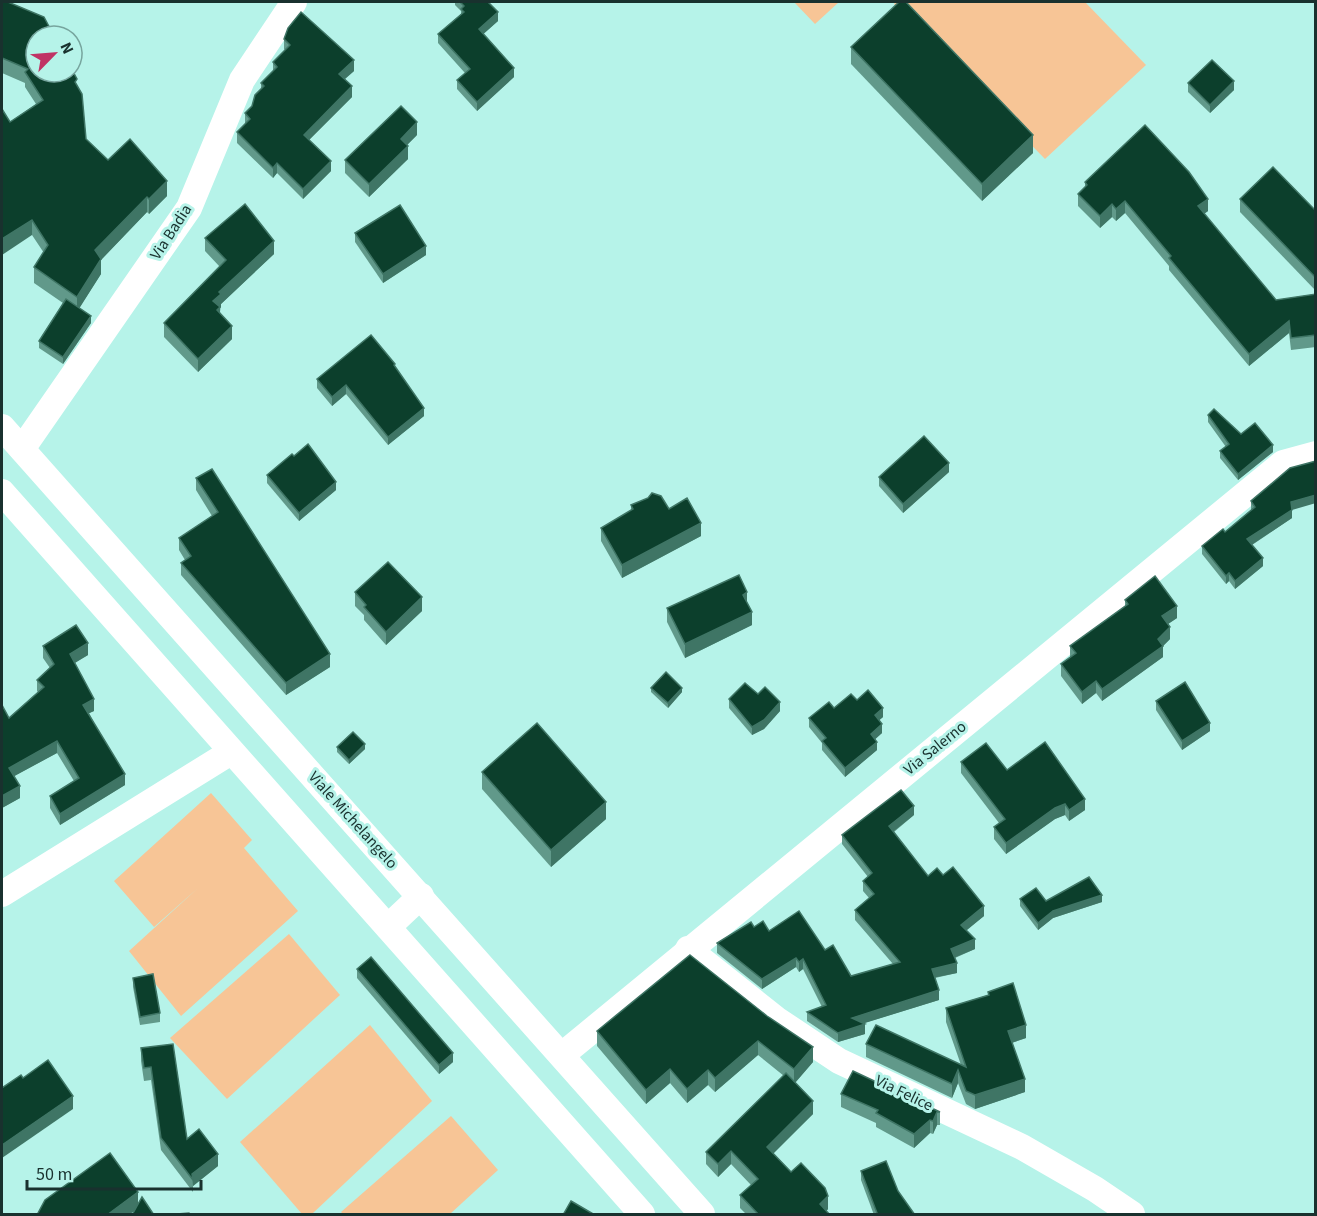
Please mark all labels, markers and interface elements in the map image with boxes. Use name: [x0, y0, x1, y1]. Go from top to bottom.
north arrow: [24, 24, 84, 84]
text: N: [54, 39, 79, 58]
street label: Via Badia: [145, 200, 197, 264]
street label: Via Salerno: [899, 716, 971, 780]
street label: Viale Michelangelo: [303, 766, 403, 874]
street label: Via Felice: [871, 1070, 937, 1116]
scale bar: [27, 1153, 201, 1191]
text: 50 m: [36, 1162, 72, 1187]

